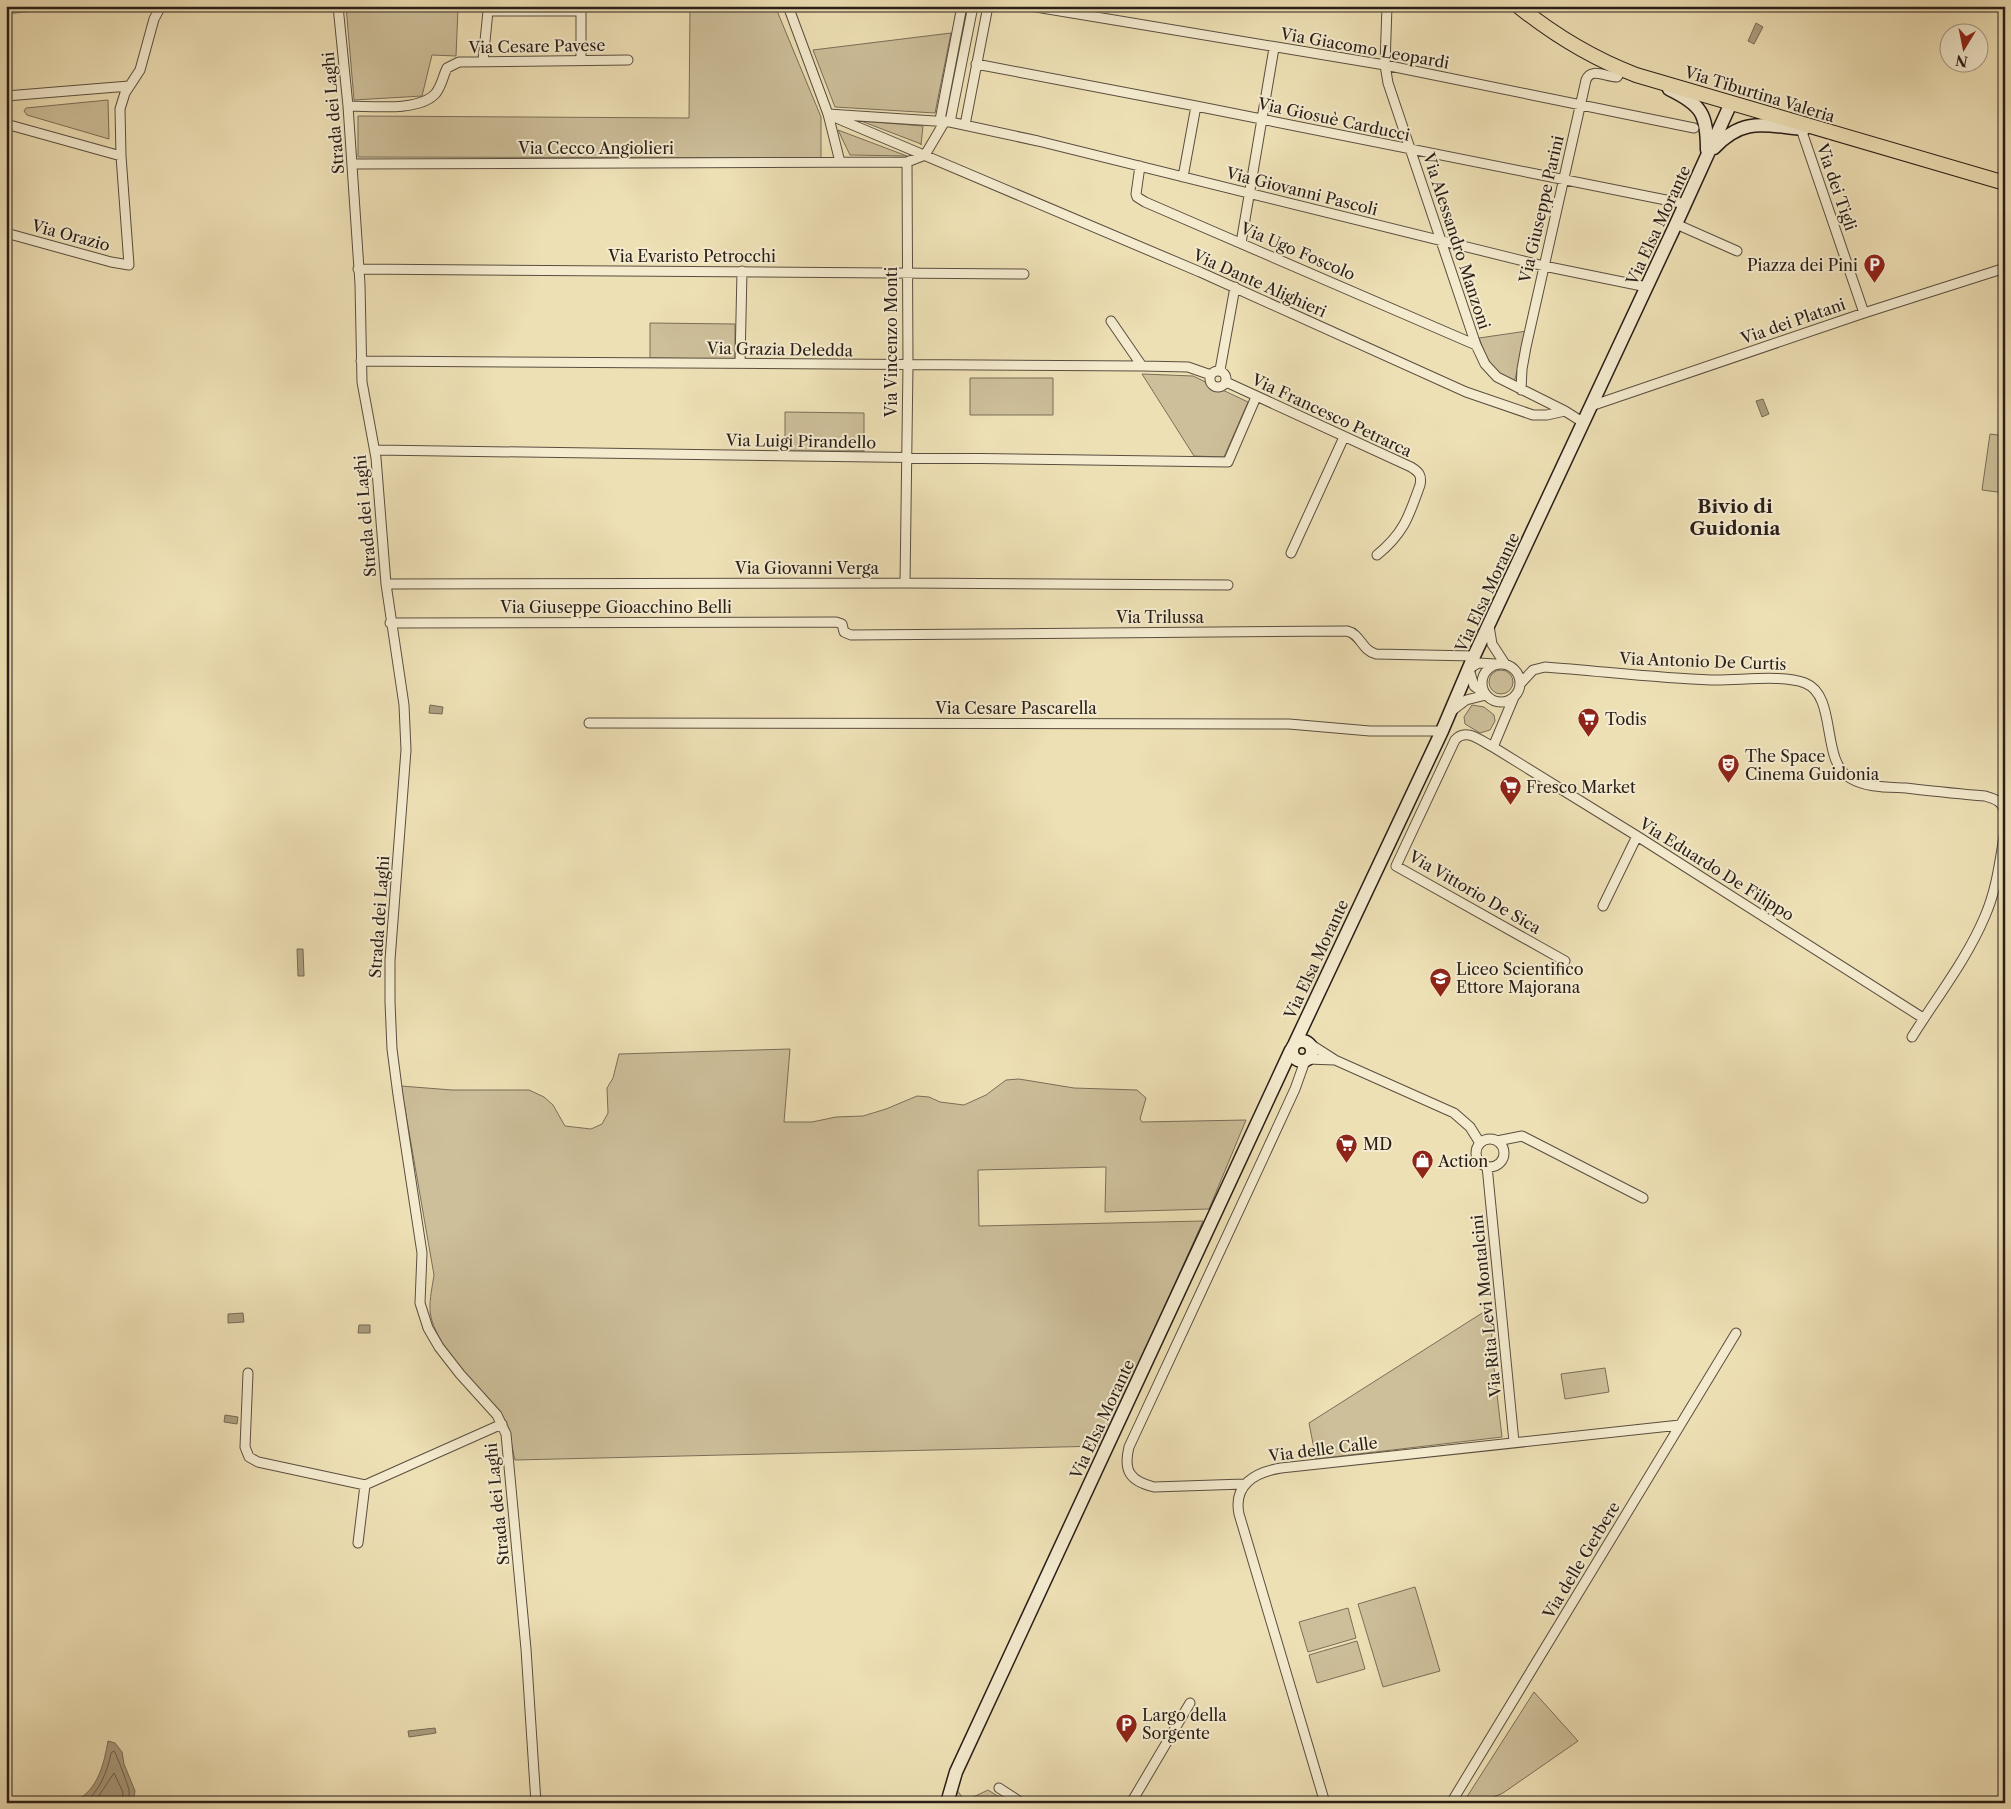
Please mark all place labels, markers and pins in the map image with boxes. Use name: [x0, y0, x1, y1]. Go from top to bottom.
parking icon: Piazza dei Pini: [1862, 253, 1886, 284]
place label: Piazza dei Pini: [1747, 255, 1858, 275]
supermarket icon: Todis: [1577, 707, 1601, 738]
place label: Todis: [1605, 709, 1647, 729]
place label: The Space Cinema Guidonia: [1745, 746, 1880, 784]
theatre icon: The Space Cinema Guidonia: [1717, 753, 1741, 784]
supermarket icon: Fresco Market: [1498, 775, 1522, 806]
place label: Fresco Market: [1526, 777, 1636, 797]
place label: Liceo Scientifico Ettore Majorana: [1456, 959, 1584, 997]
school or university icon: Liceo Scientifico Ettore Majorana: [1428, 966, 1452, 997]
supermarket icon: MD: [1335, 1132, 1359, 1163]
place label: MD: [1363, 1134, 1392, 1154]
shop icon: Action: [1410, 1149, 1434, 1180]
place label: Action: [1437, 1151, 1488, 1171]
place label: Largo della Sorgente: [1142, 1705, 1227, 1743]
parking icon: Largo della Sorgente: [1114, 1712, 1138, 1743]

